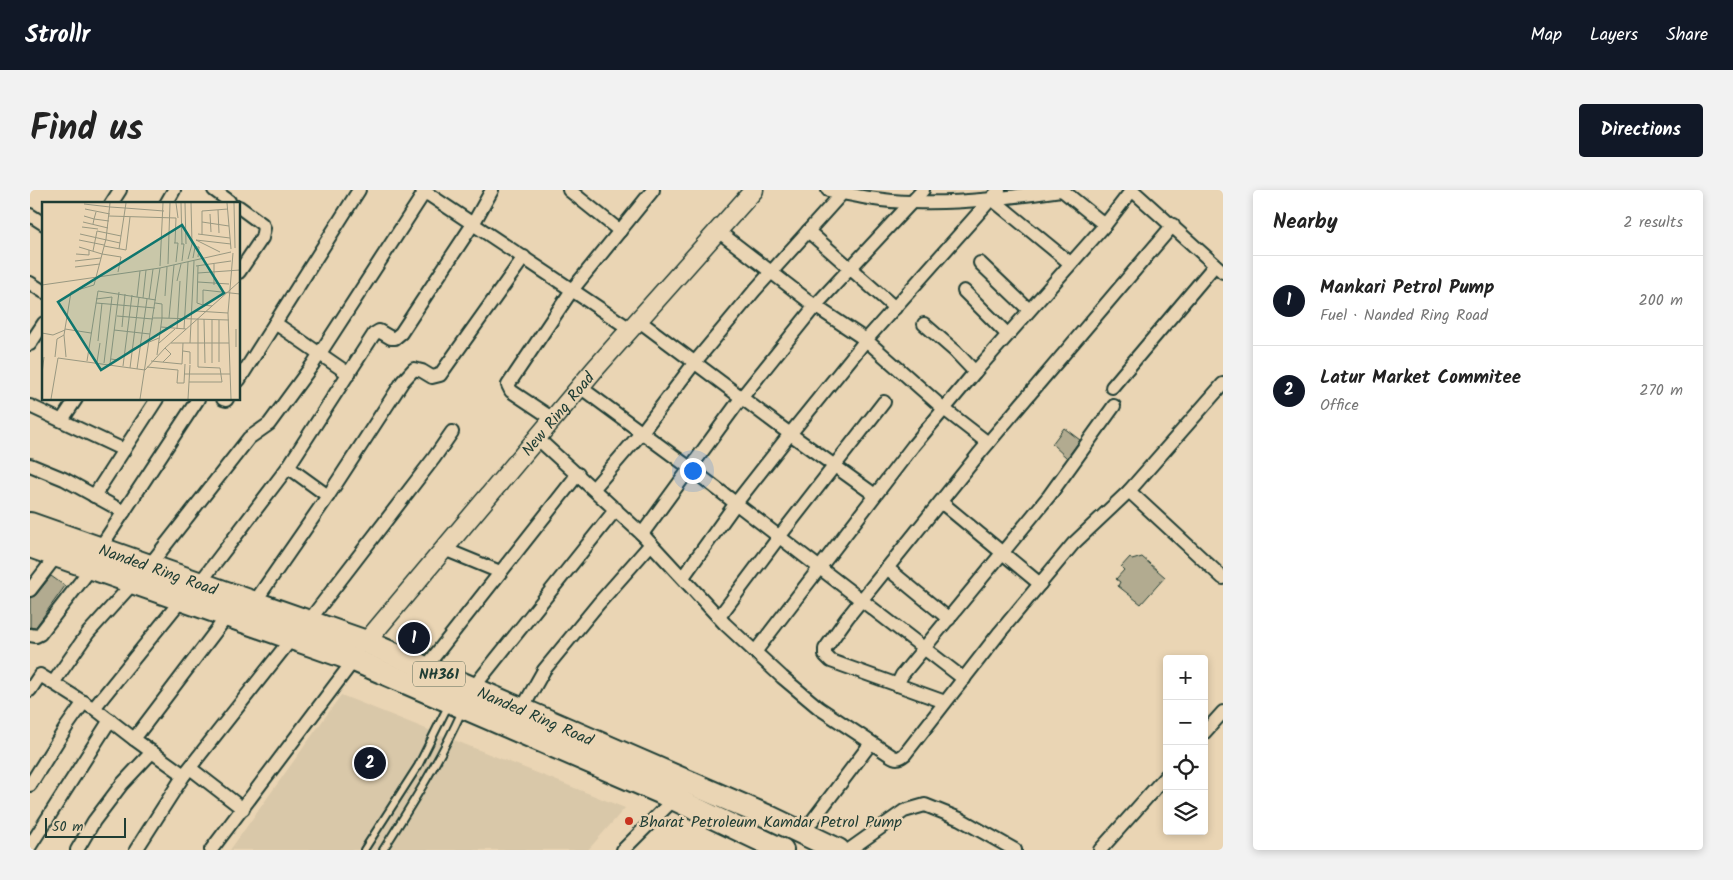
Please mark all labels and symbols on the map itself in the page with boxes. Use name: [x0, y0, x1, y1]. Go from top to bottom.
inset map: [42, 202, 240, 400]
street label: New Ring Road: [516, 366, 602, 462]
your location: [680, 458, 706, 484]
street label: Nanded Ring Road: [95, 538, 222, 603]
pin: 1: [398, 619, 430, 657]
road number: NH361: [413, 662, 465, 686]
street label: Nanded Ring Road: [473, 681, 598, 754]
pin: 2: [354, 744, 386, 782]
place label: Bharat Petroleum Kamdar Petrol Pump: [639, 810, 902, 835]
scale bar: [45, 815, 126, 838]
marker: Bharat Petroleum Kamdar Petrol Pump: [623, 815, 635, 827]

